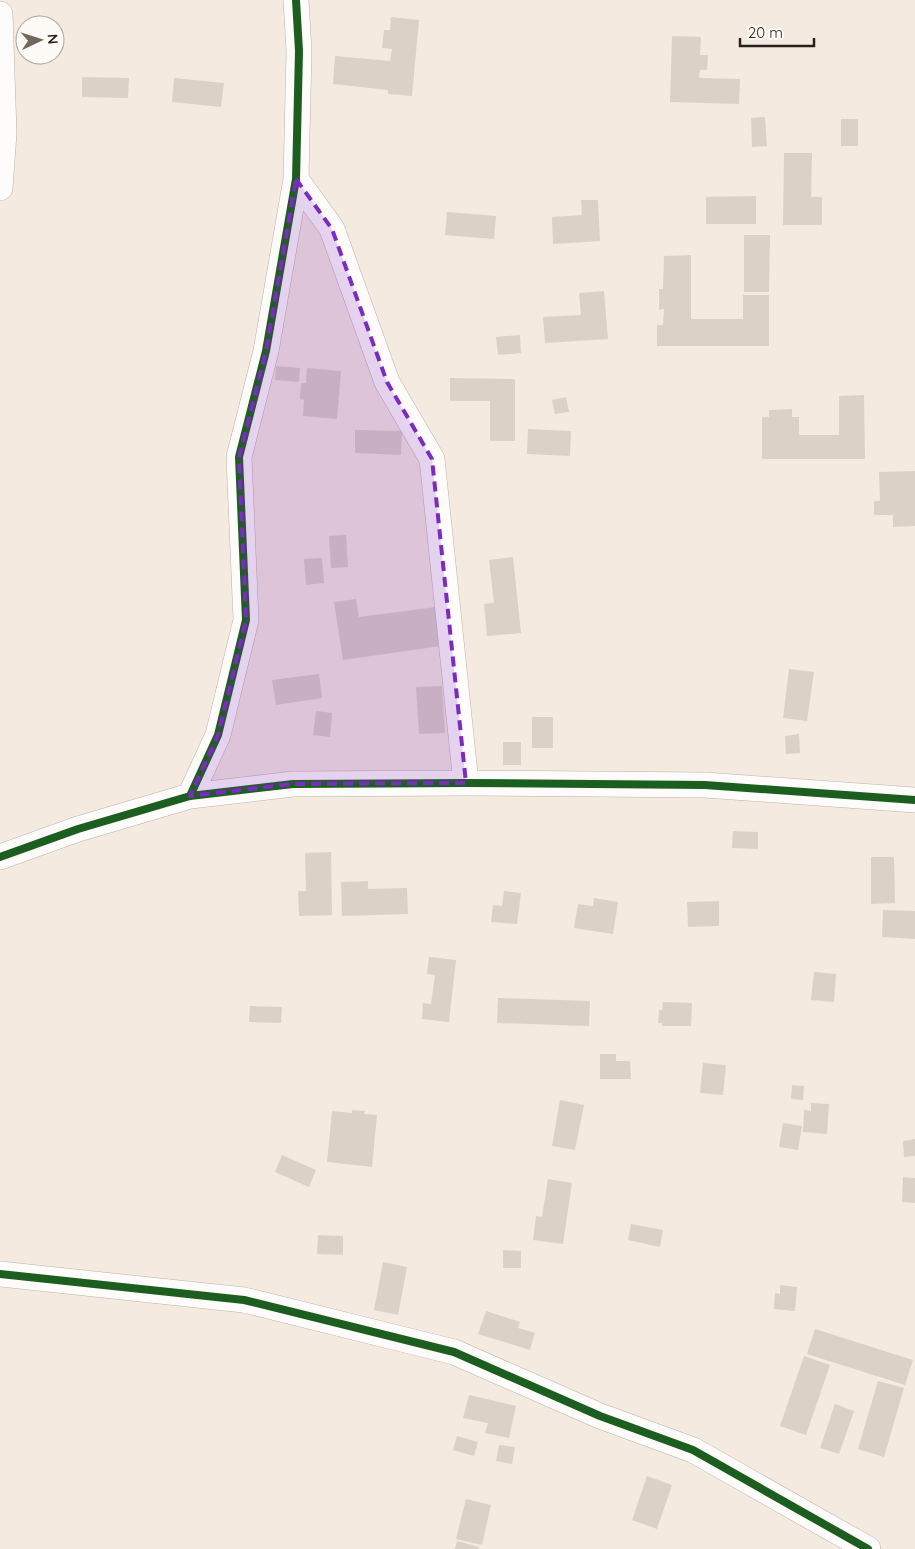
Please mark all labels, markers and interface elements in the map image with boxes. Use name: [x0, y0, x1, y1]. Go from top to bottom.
north arrow: [15, 15, 65, 65]
scale bar: [740, 15, 814, 47]
text: 20 m: [748, 23, 783, 42]
text: N: [44, 33, 62, 45]

